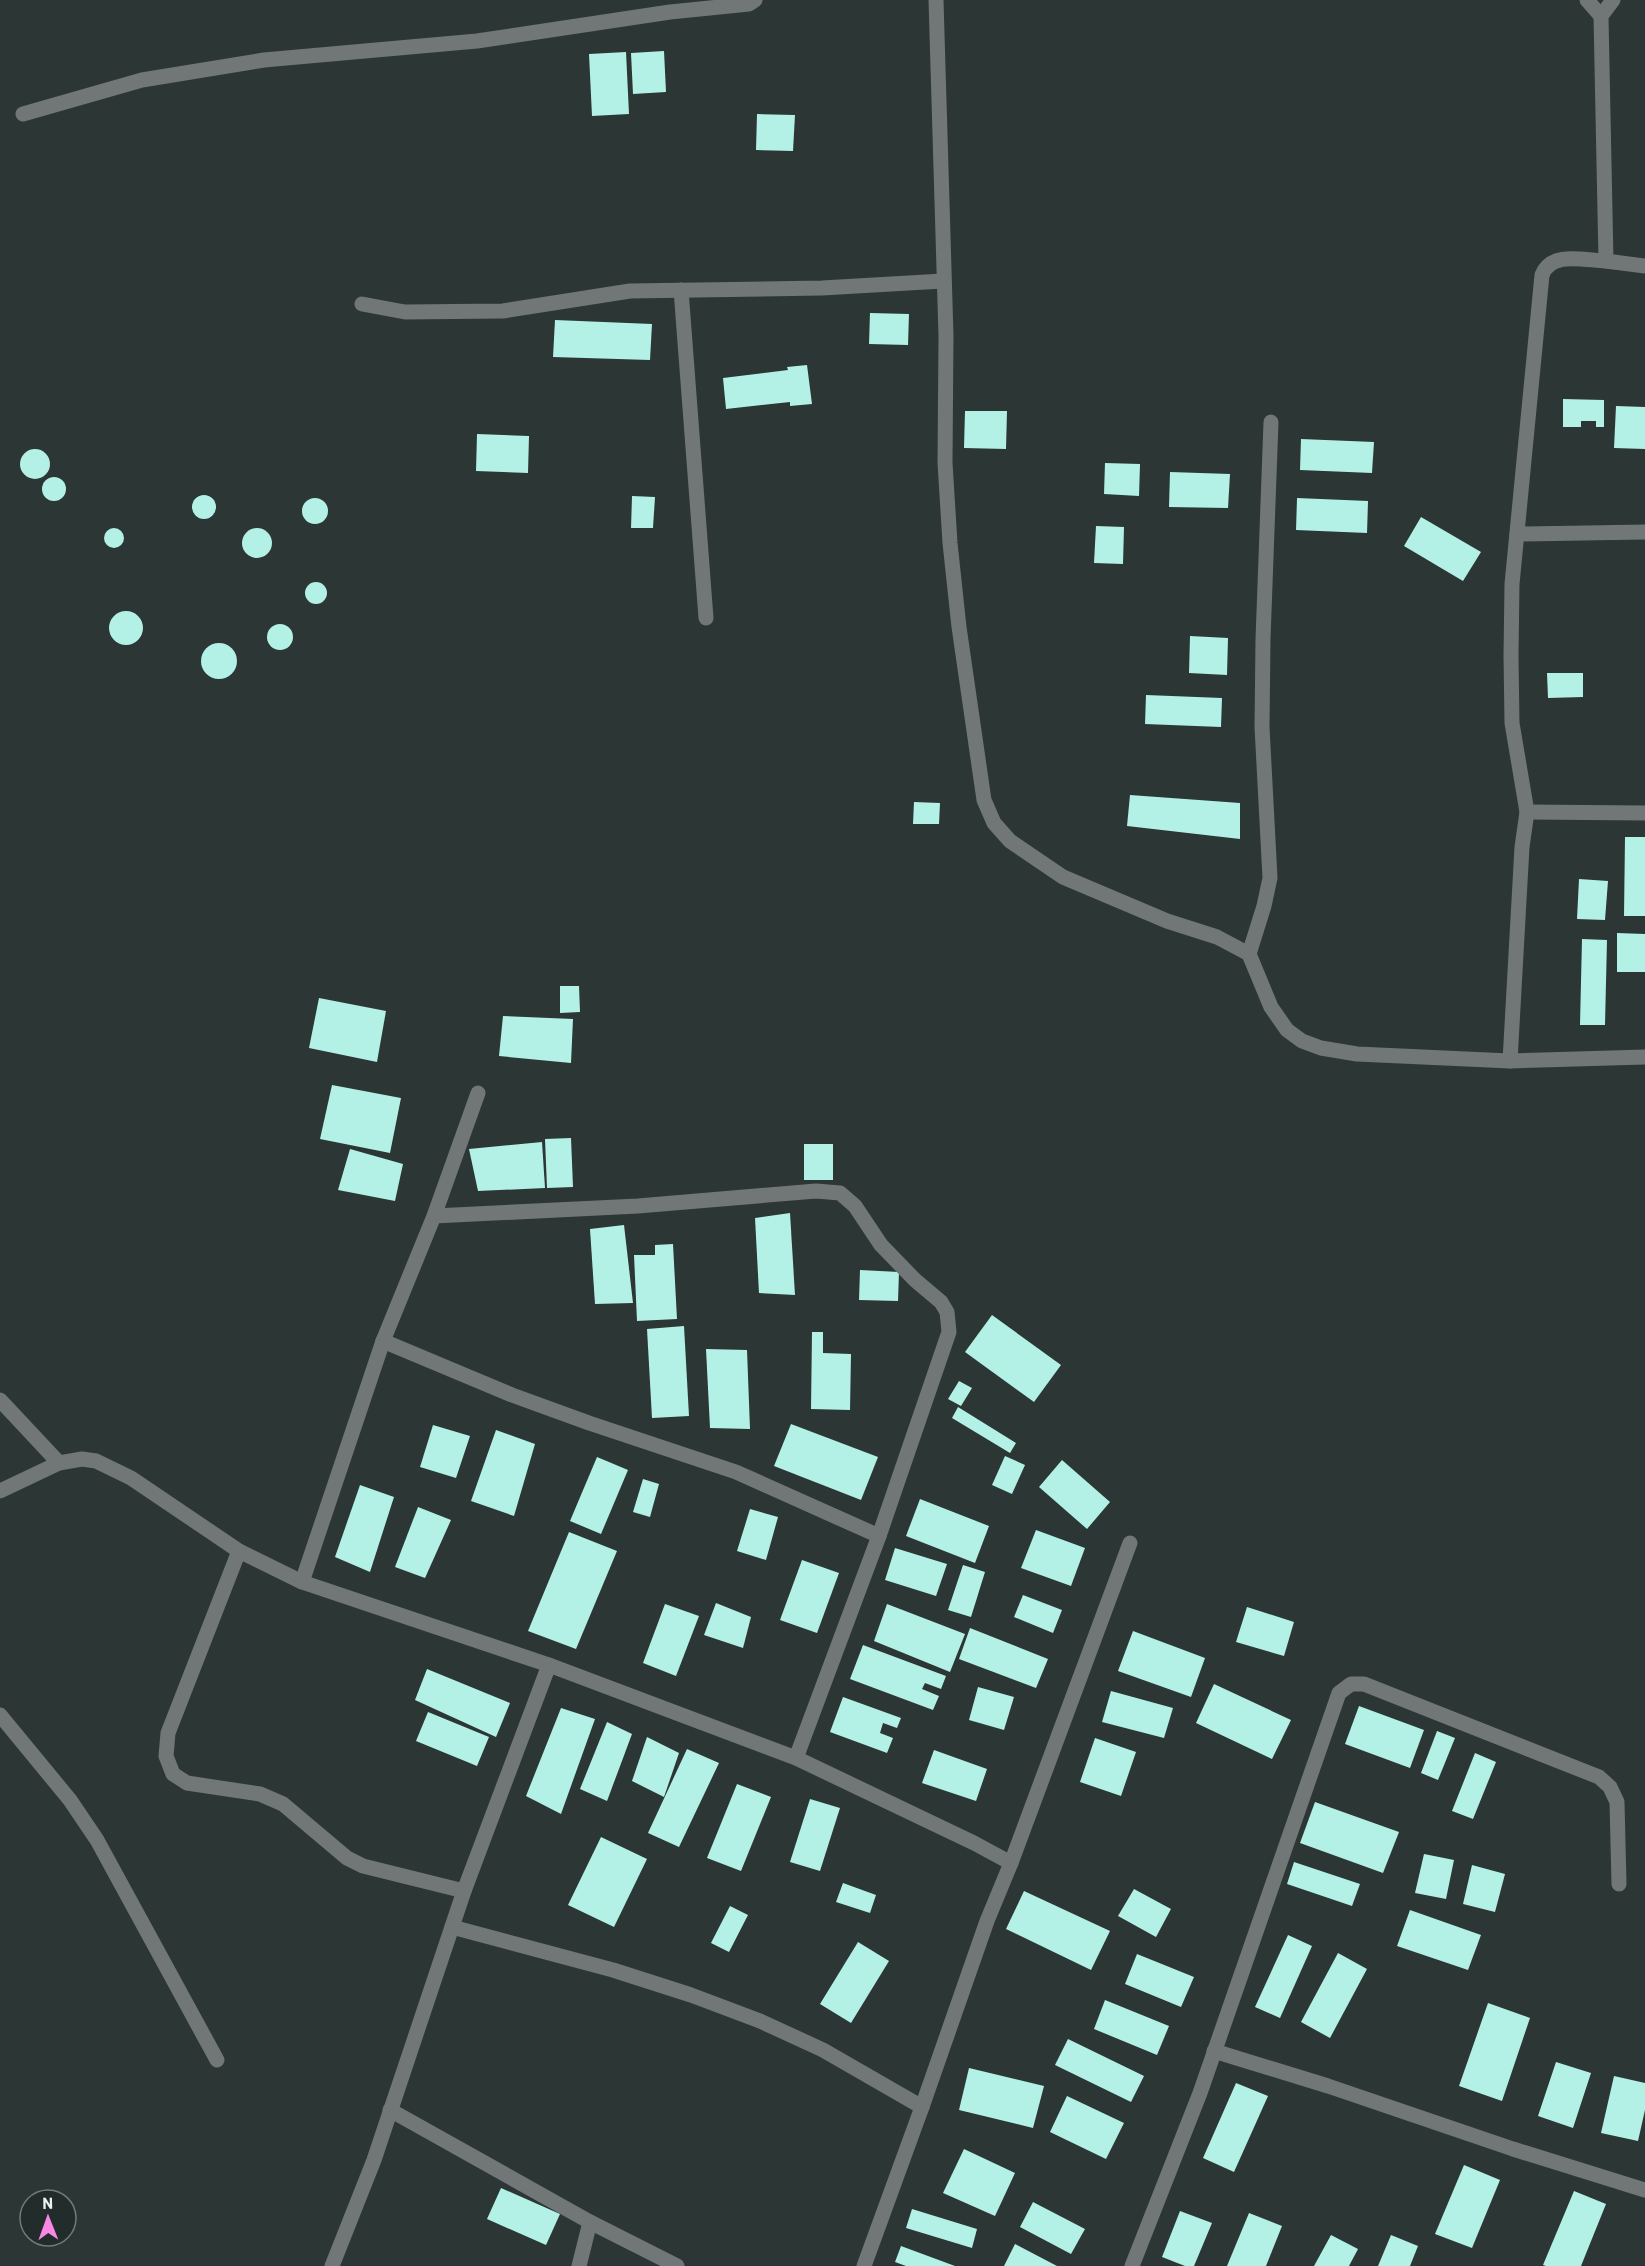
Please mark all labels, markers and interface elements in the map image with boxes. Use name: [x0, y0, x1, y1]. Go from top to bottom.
north arrow: [18, 2188, 78, 2248]
text: N: [42, 2193, 53, 2212]

